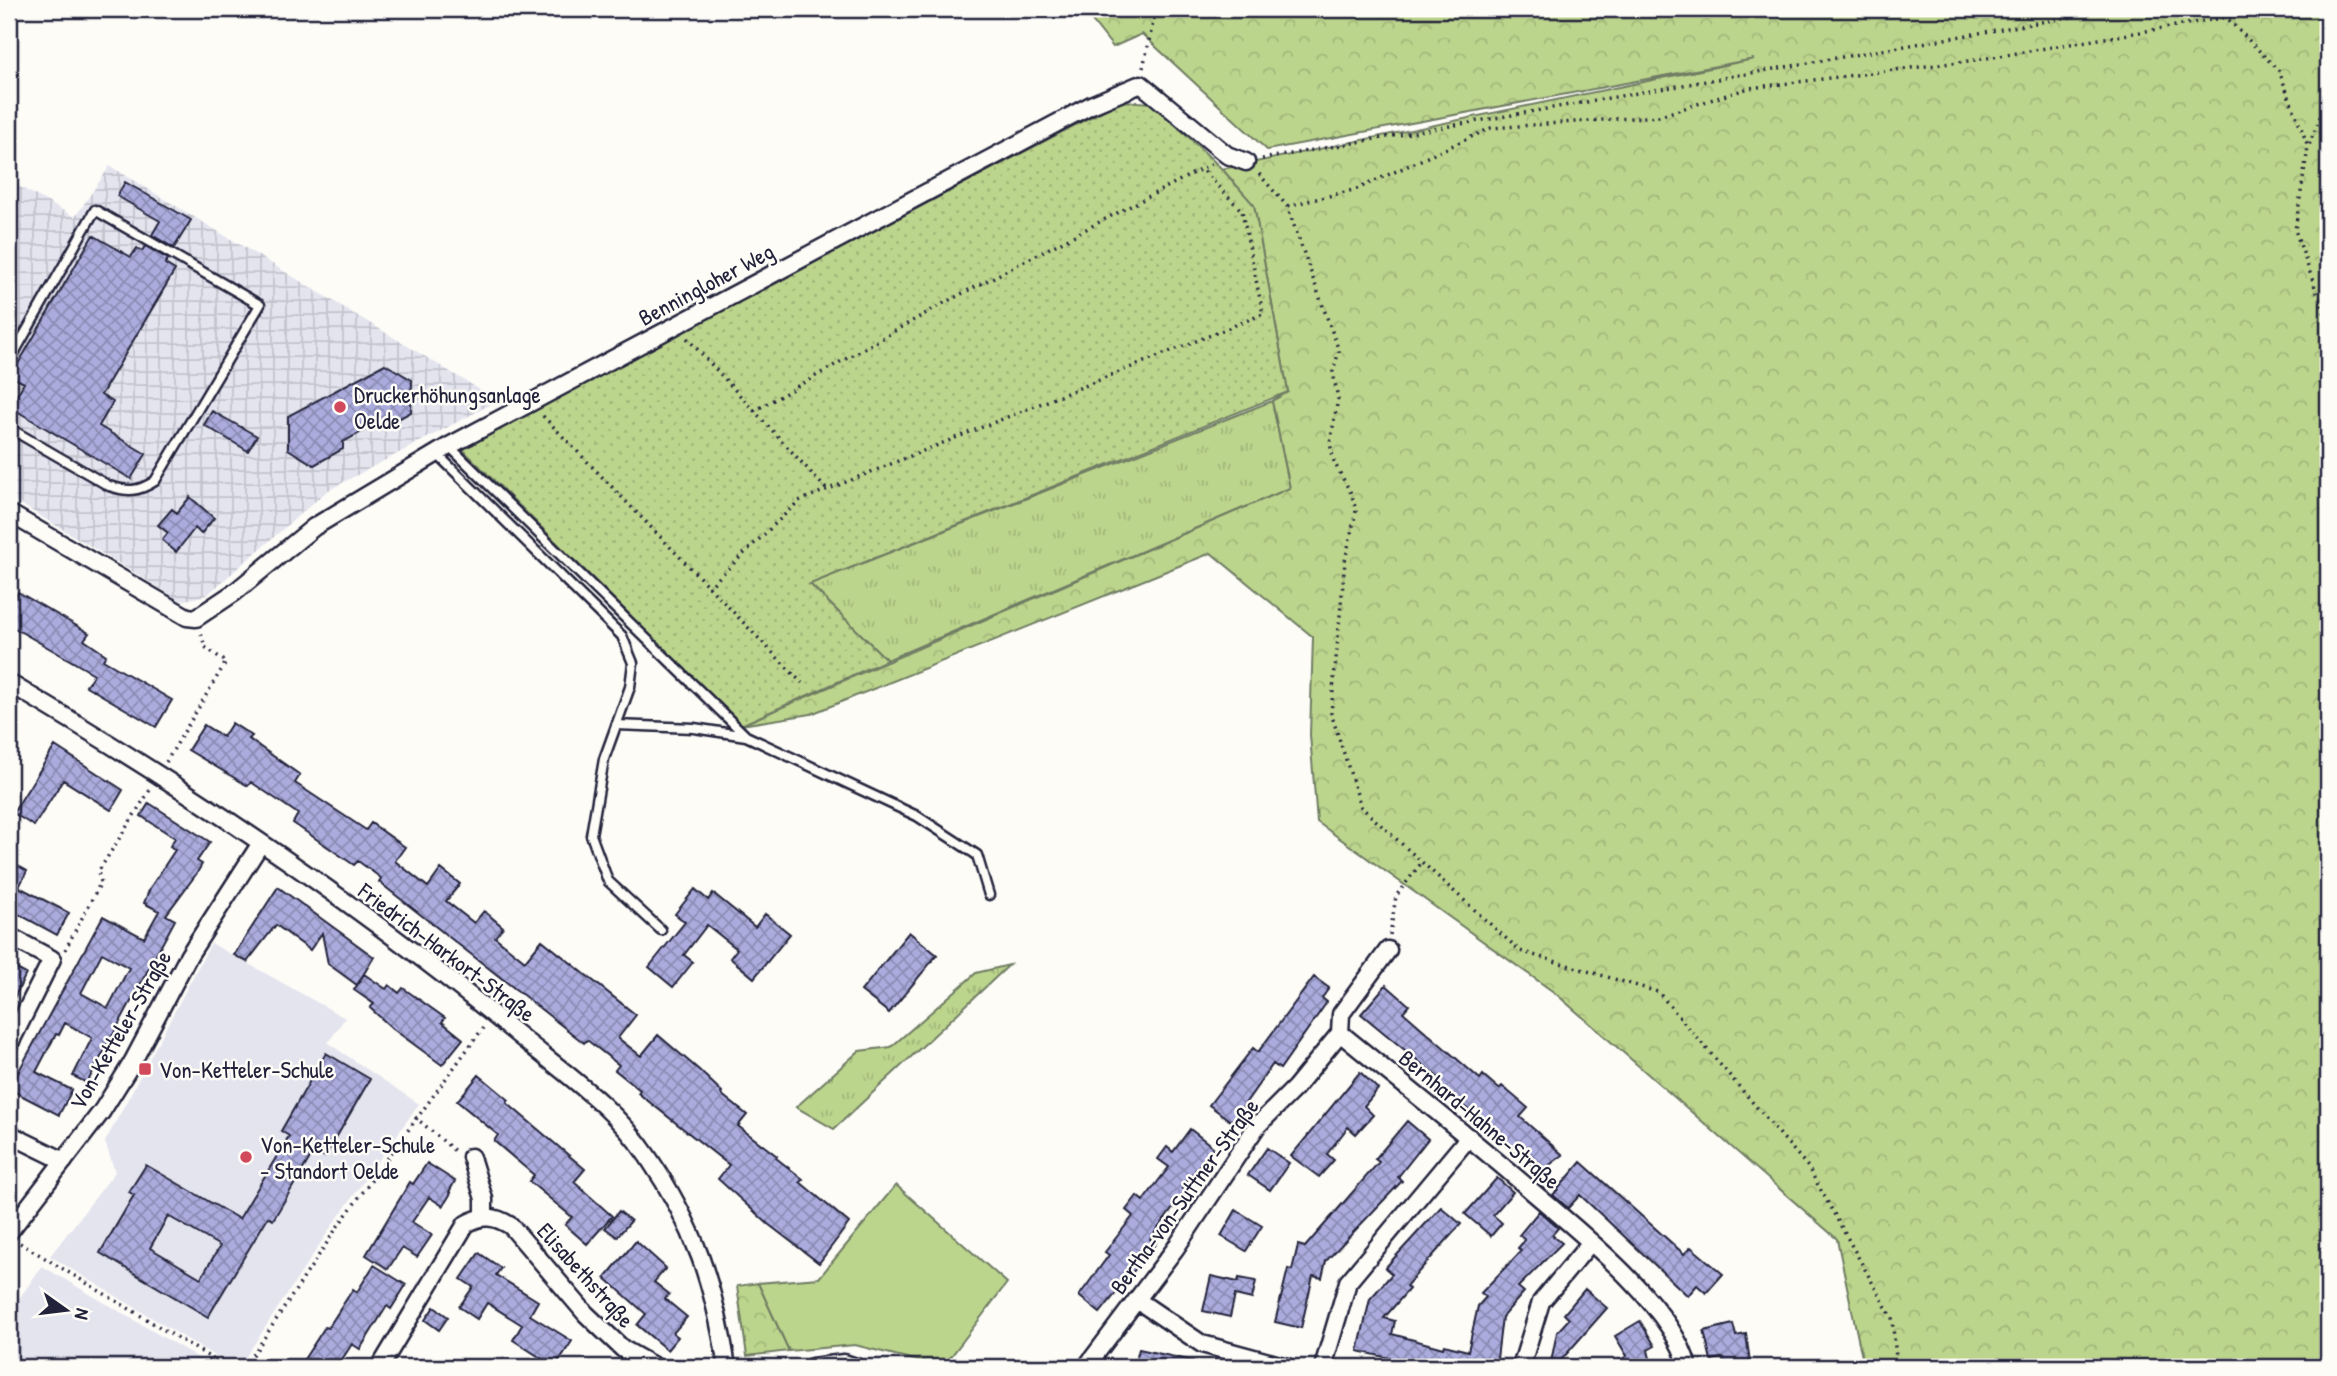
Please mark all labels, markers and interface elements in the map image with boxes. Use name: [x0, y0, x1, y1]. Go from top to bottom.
street label: Benningloher Weg: [633, 235, 779, 333]
place label: Druckerhöhungsanlage Oelde: [354, 379, 541, 436]
marker: Druckerhöhungsanlage Oelde: [332, 399, 348, 415]
street label: Friedrich-Harkort-Straße: [351, 875, 542, 1029]
street label: Von-Ketteler-Straße: [62, 945, 178, 1115]
street label: Bernhard-Hahne-Straße: [1393, 1042, 1567, 1196]
place label: Von-Ketteler-Schule: [159, 1054, 334, 1085]
marker: Von-Ketteler-Schule: [137, 1061, 153, 1077]
street label: Bertha-von-Suttner-Straße: [1102, 1092, 1266, 1300]
place label: Von-Ketteler-Schule - Standort Oelde: [260, 1129, 435, 1186]
marker: Von-Ketteler-Schule - Standort Oelde: [238, 1149, 254, 1165]
street label: Elisabethstraße: [530, 1216, 642, 1334]
north arrow: [32, 1274, 102, 1344]
text: N: [69, 1306, 96, 1322]

